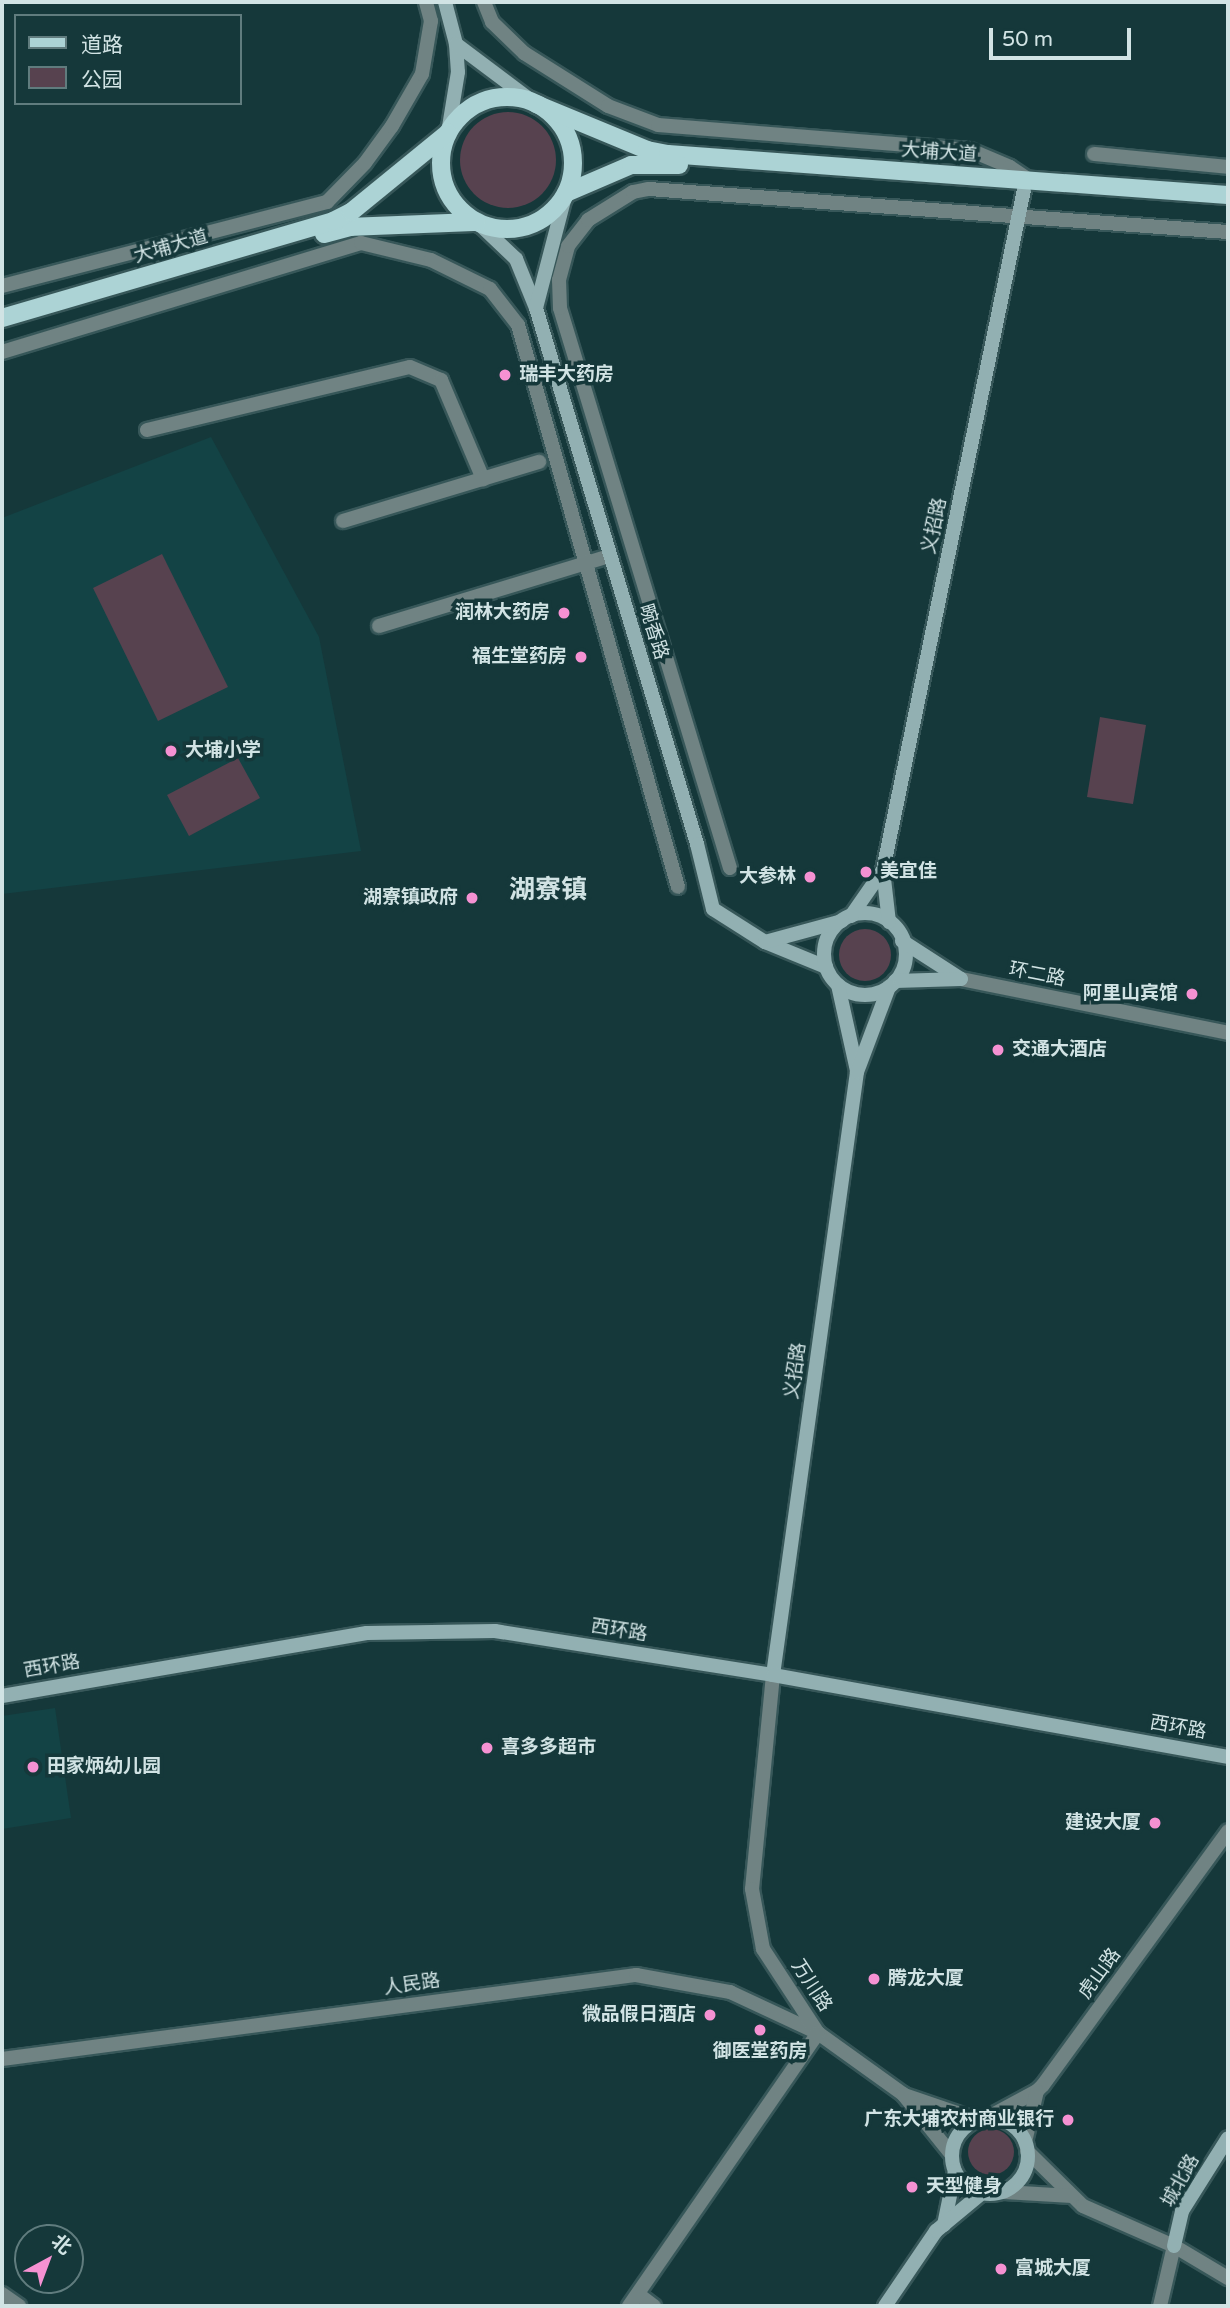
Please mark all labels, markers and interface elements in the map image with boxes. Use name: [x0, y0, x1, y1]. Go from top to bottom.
legend: [14, 14, 242, 105]
scale bar: [992, 14, 1134, 58]
text: 50 m: [1002, 27, 1053, 52]
text: 道路: [81, 33, 123, 58]
text: 公园: [81, 68, 123, 93]
street label: 大埔大道: [900, 139, 978, 167]
street label: 大埔大道: [131, 226, 211, 268]
place label: 瑞丰大药房: [519, 364, 614, 386]
marker: 瑞丰大药房: [497, 367, 513, 383]
street label: 义招路: [918, 496, 952, 556]
street label: 畹香路: [634, 601, 672, 663]
place label: 润林大药房: [455, 602, 550, 624]
marker: 润林大药房: [556, 605, 572, 621]
place label: 福生堂药房: [472, 646, 567, 668]
marker: 福生堂药房: [573, 649, 589, 665]
place label: 大埔小学: [185, 740, 261, 762]
marker: 大埔小学: [163, 743, 179, 759]
place label: 美宜佳: [880, 861, 937, 883]
marker: 美宜佳: [858, 864, 874, 880]
place label: 大参林: [739, 866, 796, 888]
marker: 大参林: [802, 869, 818, 885]
district label: 湖寮镇: [509, 874, 587, 906]
place label: 湖寮镇政府: [363, 887, 458, 909]
marker: 湖寮镇政府: [464, 890, 480, 906]
street label: 环二路: [1007, 958, 1067, 992]
place label: 阿里山宾馆: [1083, 983, 1178, 1005]
marker: 阿里山宾馆: [1184, 986, 1200, 1002]
place label: 交通大酒店: [1012, 1039, 1107, 1061]
marker: 交通大酒店: [990, 1042, 1006, 1058]
street label: 义招路: [781, 1341, 811, 1401]
street label: 西环路: [589, 1615, 649, 1647]
street label: 西环路: [22, 1651, 82, 1683]
street label: 西环路: [1148, 1712, 1208, 1744]
place label: 喜多多超市: [501, 1737, 596, 1759]
marker: 喜多多超市: [479, 1740, 495, 1756]
place label: 田家炳幼儿园: [47, 1756, 161, 1778]
marker: 田家炳幼儿园: [25, 1759, 41, 1775]
place label: 建设大厦: [1065, 1812, 1141, 1834]
marker: 建设大厦: [1147, 1815, 1163, 1831]
street label: 虎山路: [1074, 1944, 1126, 2004]
street label: 万川路: [786, 1956, 836, 2016]
place label: 腾龙大厦: [888, 1968, 964, 1990]
street label: 人民路: [382, 1970, 442, 2000]
marker: 腾龙大厦: [866, 1971, 882, 1987]
place label: 微品假日酒店: [582, 2004, 696, 2026]
marker: 微品假日酒店: [702, 2007, 718, 2023]
marker: 御医堂药房: [752, 2022, 768, 2038]
place label: 御医堂药房: [713, 2041, 807, 2063]
place label: 广东大埔农村商业银行: [864, 2109, 1054, 2131]
marker: 广东大埔农村商业银行: [1060, 2112, 1076, 2128]
street label: 城北路: [1157, 2151, 1205, 2211]
place label: 天型健身: [926, 2176, 1002, 2198]
marker: 天型健身: [904, 2179, 920, 2195]
north arrow: [14, 2224, 84, 2294]
text: 北: [47, 2230, 76, 2259]
place label: 富城大厦: [1015, 2258, 1091, 2280]
marker: 富城大厦: [993, 2261, 1009, 2277]

